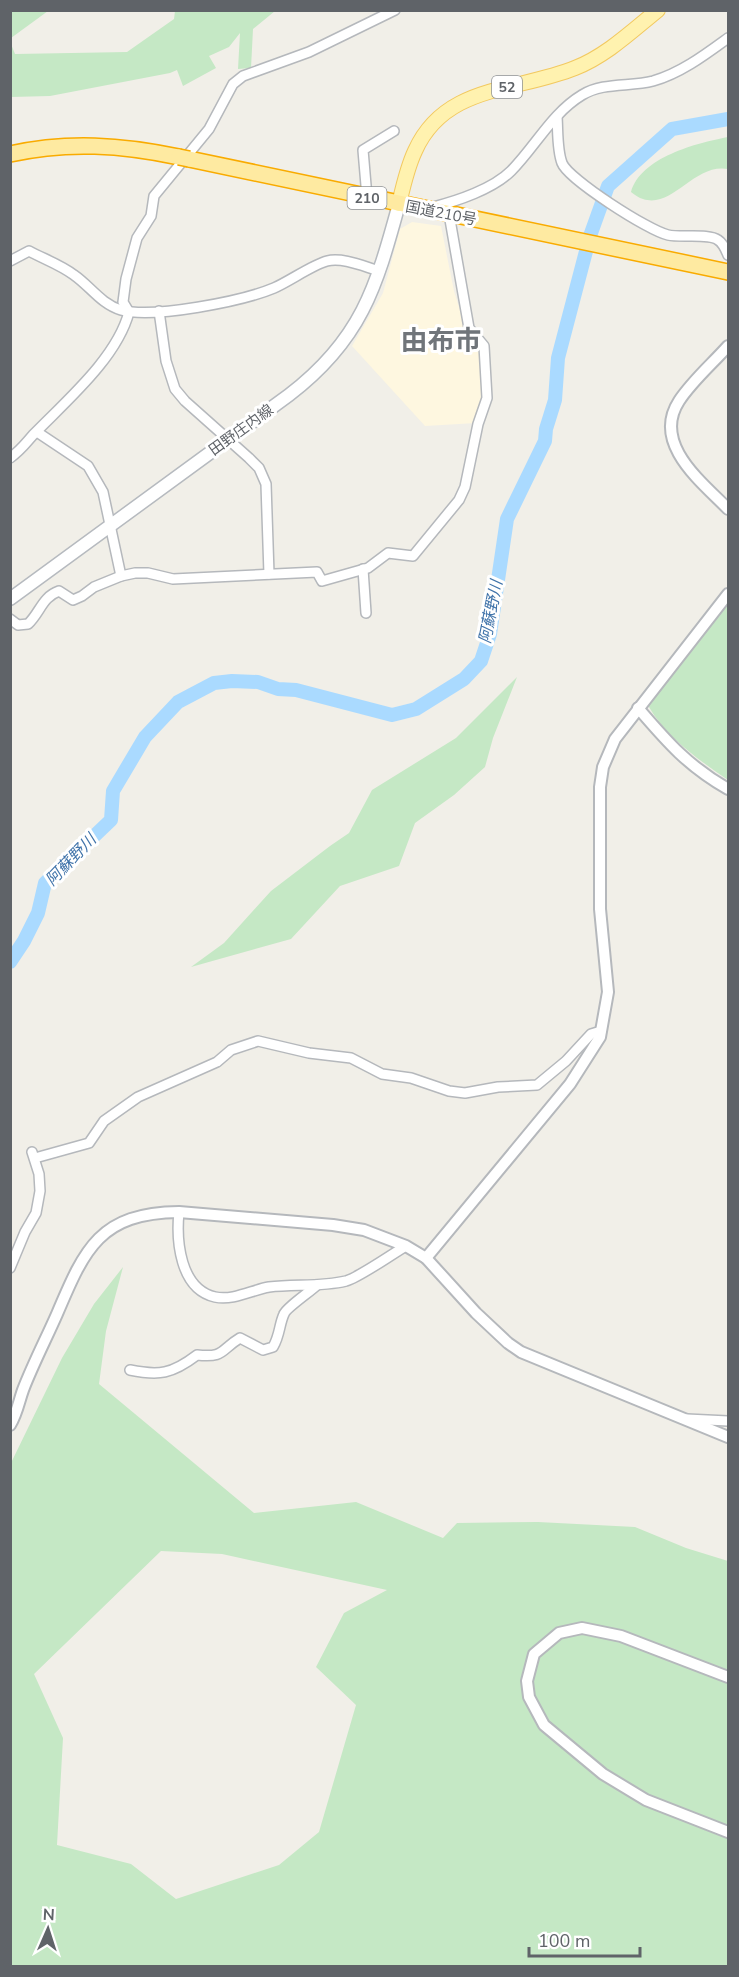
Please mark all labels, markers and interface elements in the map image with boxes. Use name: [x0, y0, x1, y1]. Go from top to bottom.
road number: 52: [492, 76, 522, 98]
road number: 210: [348, 187, 386, 209]
street label: 国道210号: [404, 196, 478, 230]
district label: 由布市: [401, 323, 482, 360]
street label: 田野庄内線: [205, 400, 277, 460]
water label: 阿蘇野川: [474, 577, 508, 646]
water label: 阿蘇野川: [41, 828, 103, 891]
north arrow: [18, 1899, 78, 1959]
text: N: [42, 1904, 55, 1926]
scale bar: [529, 1920, 640, 1958]
text: 100 m: [538, 1929, 590, 1953]

